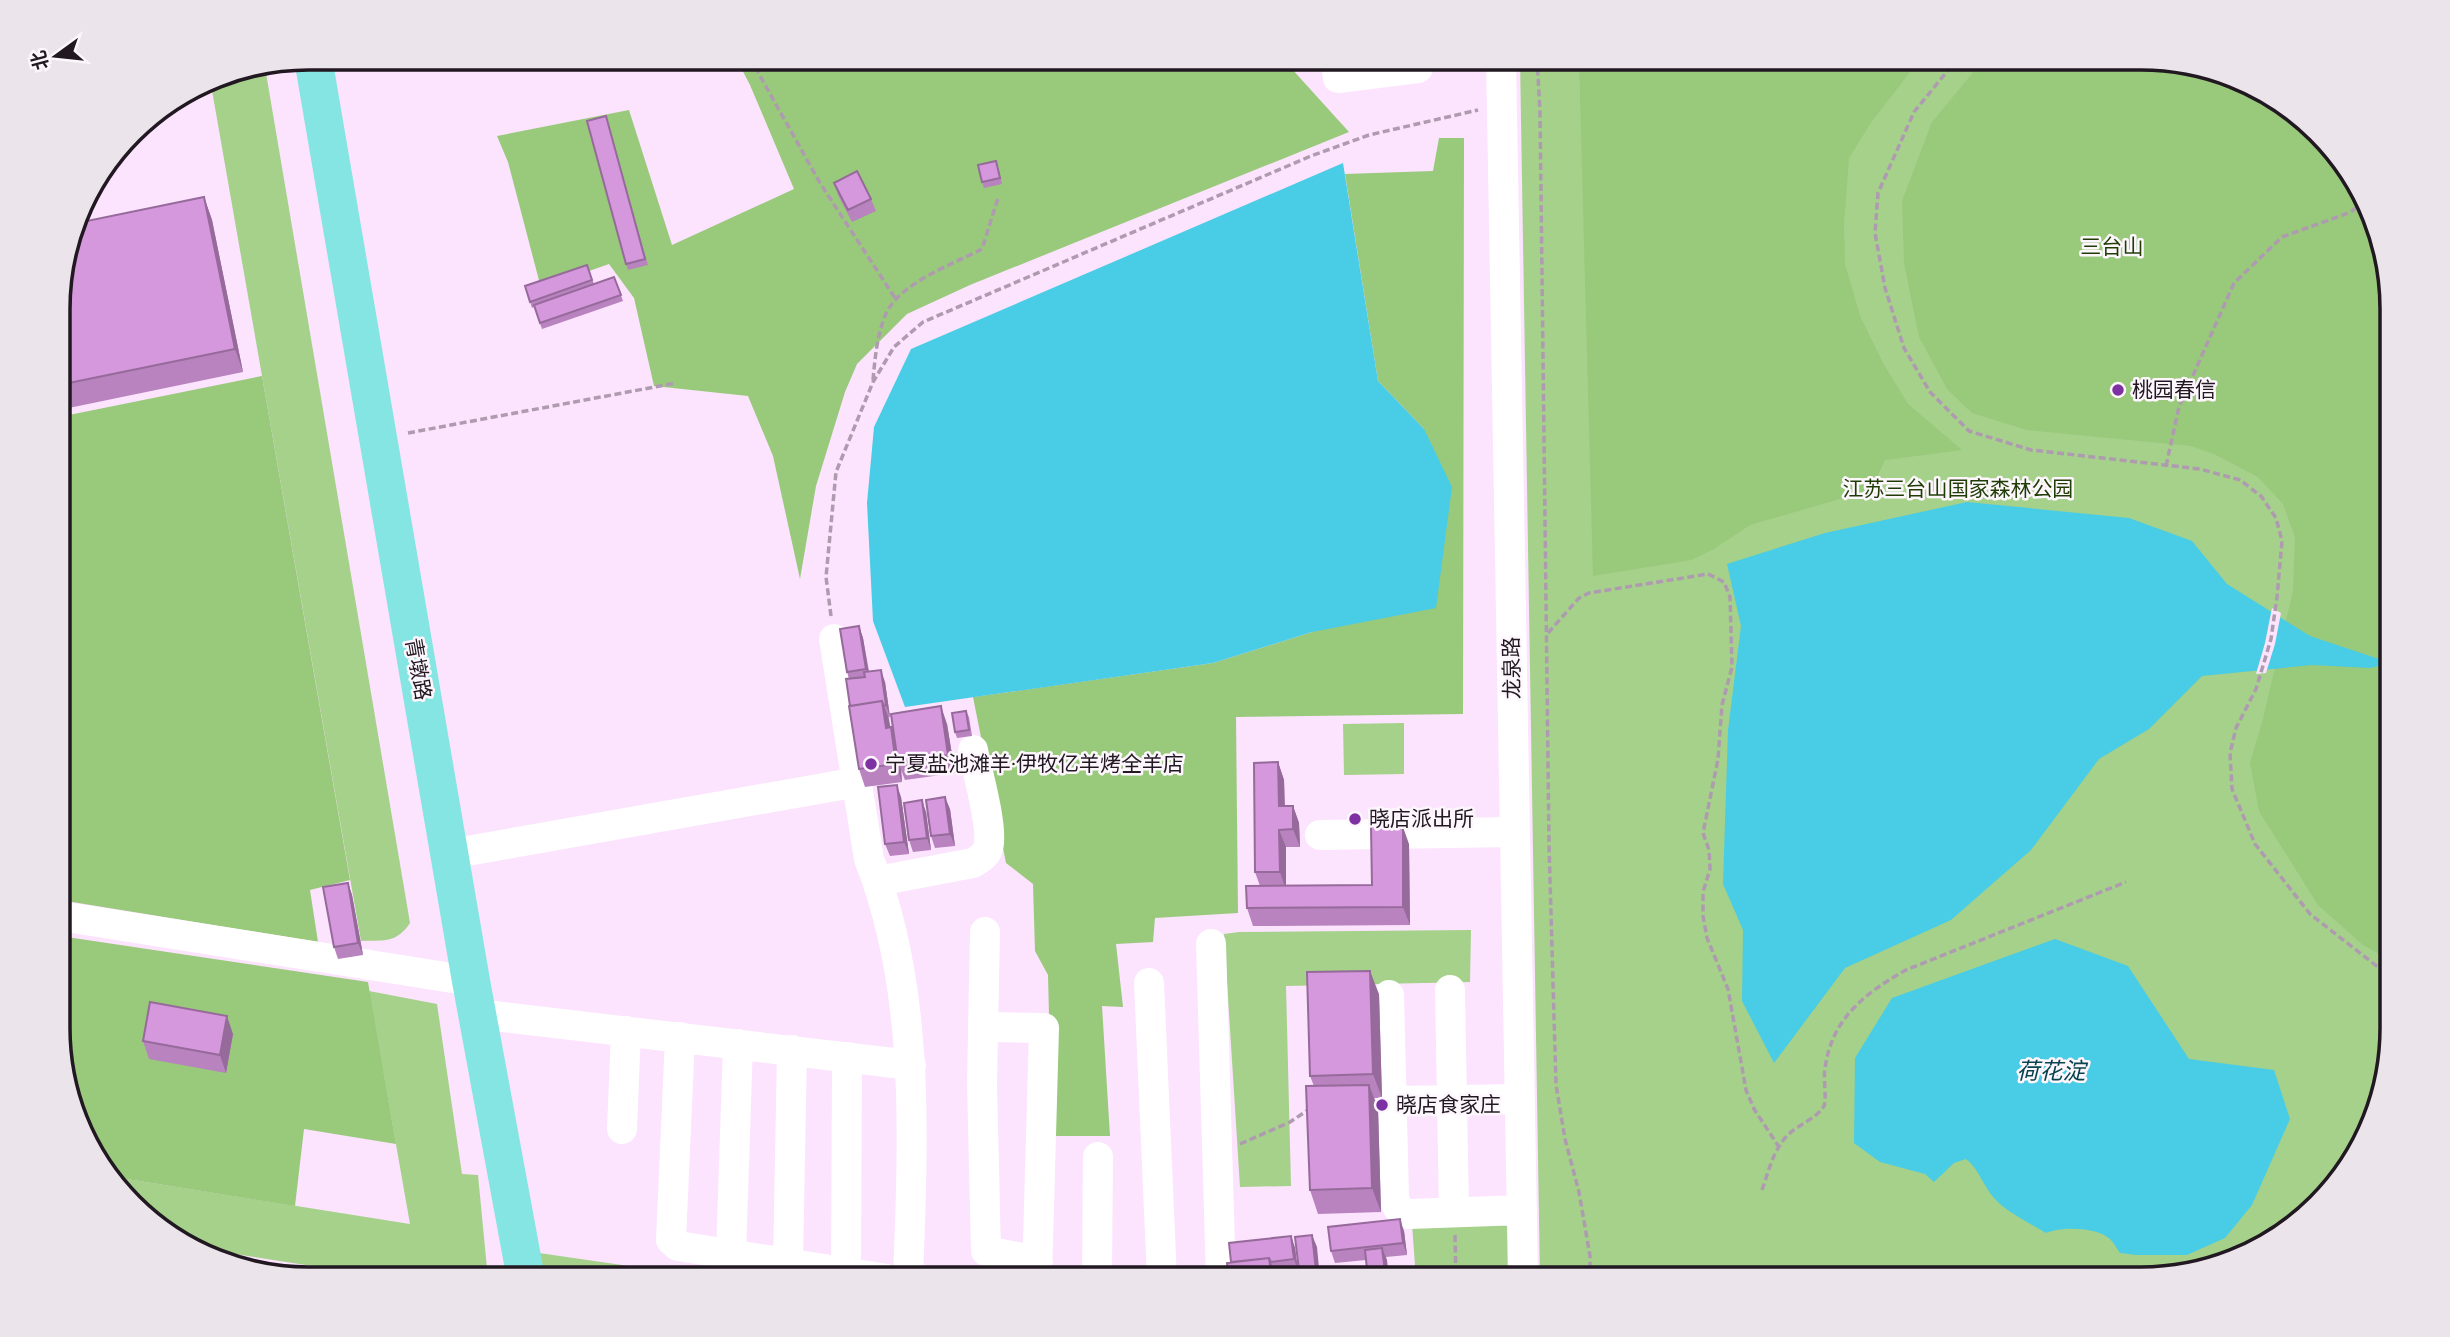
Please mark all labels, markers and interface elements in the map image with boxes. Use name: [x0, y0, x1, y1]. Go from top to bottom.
north arrow: [21, 21, 91, 91]
text: 北: [26, 48, 54, 72]
park label: 三台山: [2081, 235, 2144, 259]
place label: 桃园春信: [2132, 378, 2216, 402]
marker: 桃园春信: [2110, 382, 2126, 398]
park label: 江苏三台山国家森林公园: [1843, 477, 2074, 501]
street label: 青墩路: [401, 636, 435, 702]
street label: 龙泉路: [1499, 636, 1525, 700]
place label: 宁夏盐池滩羊·伊牧亿羊烤全羊店: [885, 752, 1184, 776]
marker: 宁夏盐池滩羊·伊牧亿羊烤全羊店: [863, 756, 879, 772]
place label: 晓店派出所: [1369, 807, 1474, 831]
marker: 晓店派出所: [1347, 811, 1363, 827]
water label: 荷花淀: [2017, 1058, 2089, 1085]
place label: 晓店食家庄: [1396, 1093, 1501, 1117]
marker: 晓店食家庄: [1374, 1097, 1390, 1113]

